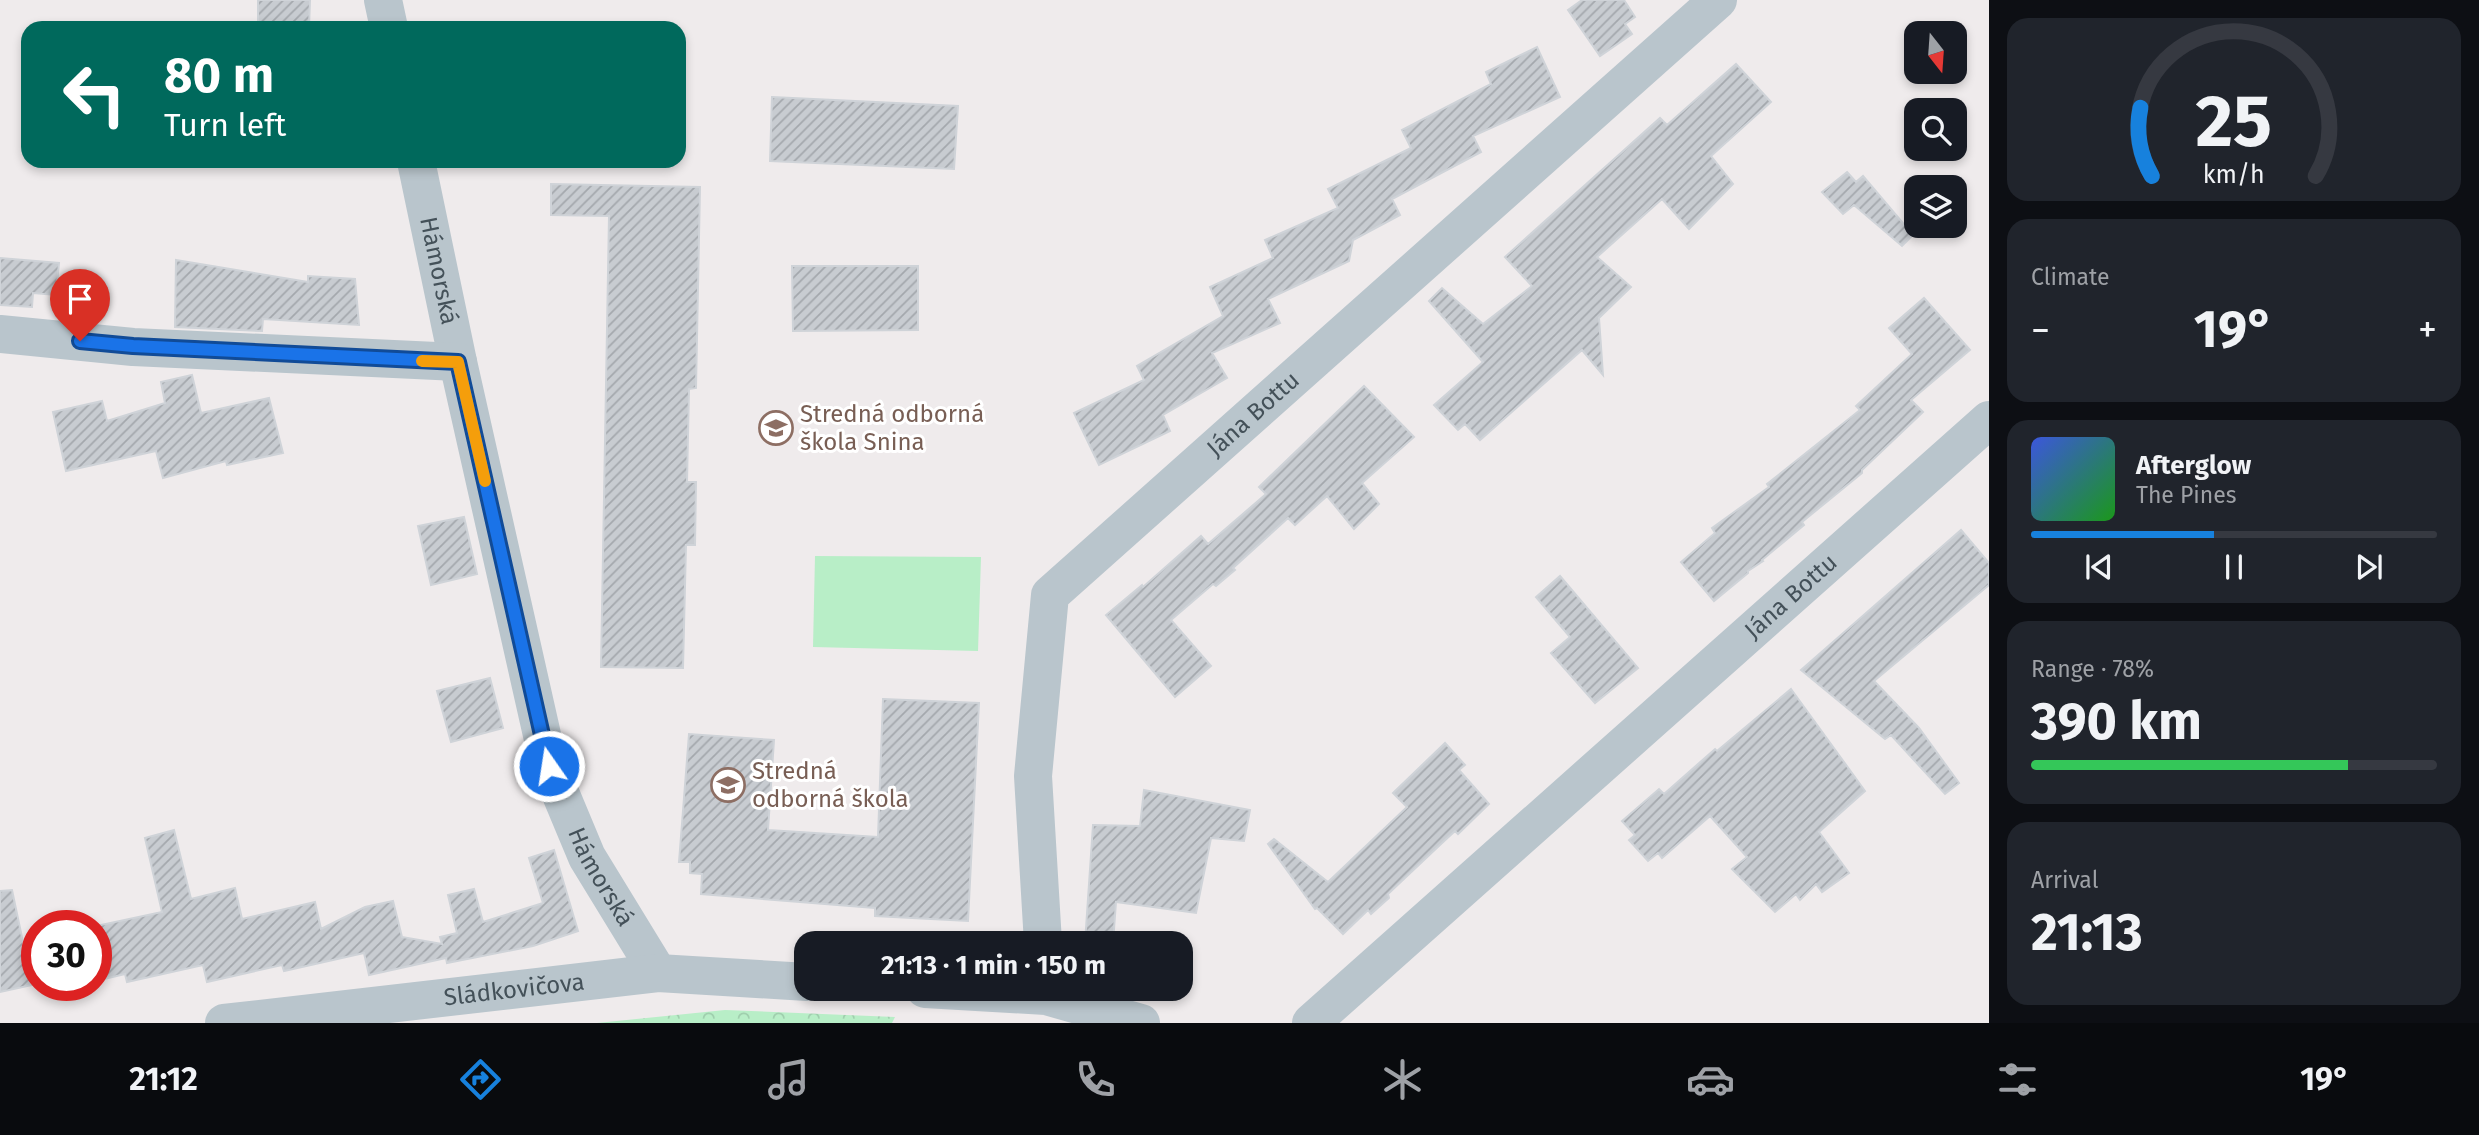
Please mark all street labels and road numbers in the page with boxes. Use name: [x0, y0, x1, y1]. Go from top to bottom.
street label: Hámorská: [414, 214, 464, 327]
street label: Jána Bottu: [1201, 366, 1305, 462]
street label: Jána Bottu: [1739, 548, 1843, 645]
street label: Hámorská: [562, 823, 640, 931]
street label: Sládkovičova: [442, 968, 586, 1012]

